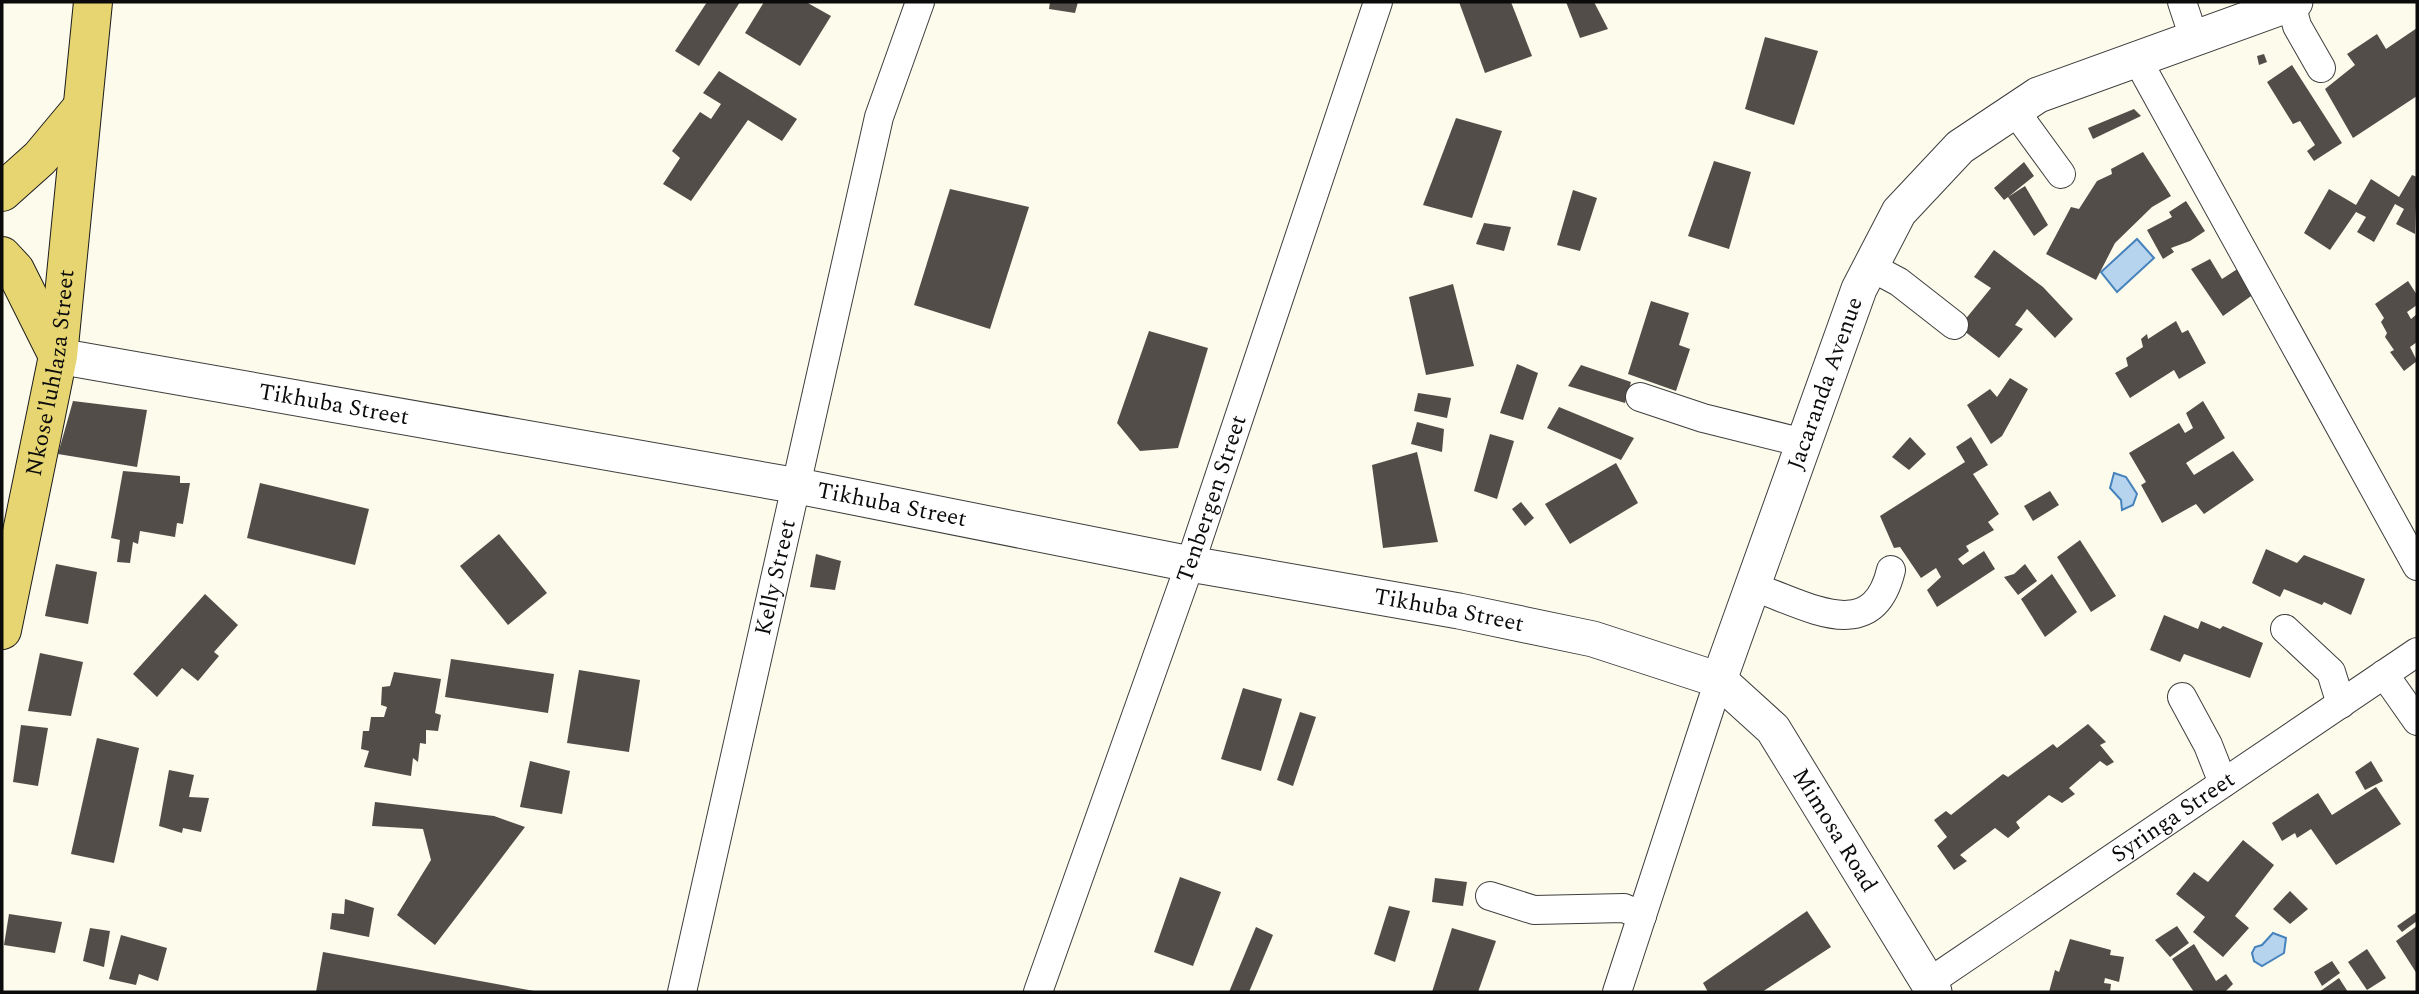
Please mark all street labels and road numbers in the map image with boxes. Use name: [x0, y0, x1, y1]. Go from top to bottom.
street label: Nkose'luhlaza Street: [16, 268, 84, 479]
street label: Jacaranda Avenue: [1778, 292, 1872, 475]
street label: Tikhuba Street: [256, 374, 412, 435]
street label: Tenbergen Street: [1167, 410, 1256, 587]
street label: Tikhuba Street: [814, 473, 970, 537]
street label: Kelly Street: [745, 516, 805, 639]
street label: Tikhuba Street: [1371, 579, 1527, 642]
street label: Mimosa Road: [1783, 761, 1887, 899]
street label: Syringa Street: [2104, 762, 2242, 872]

